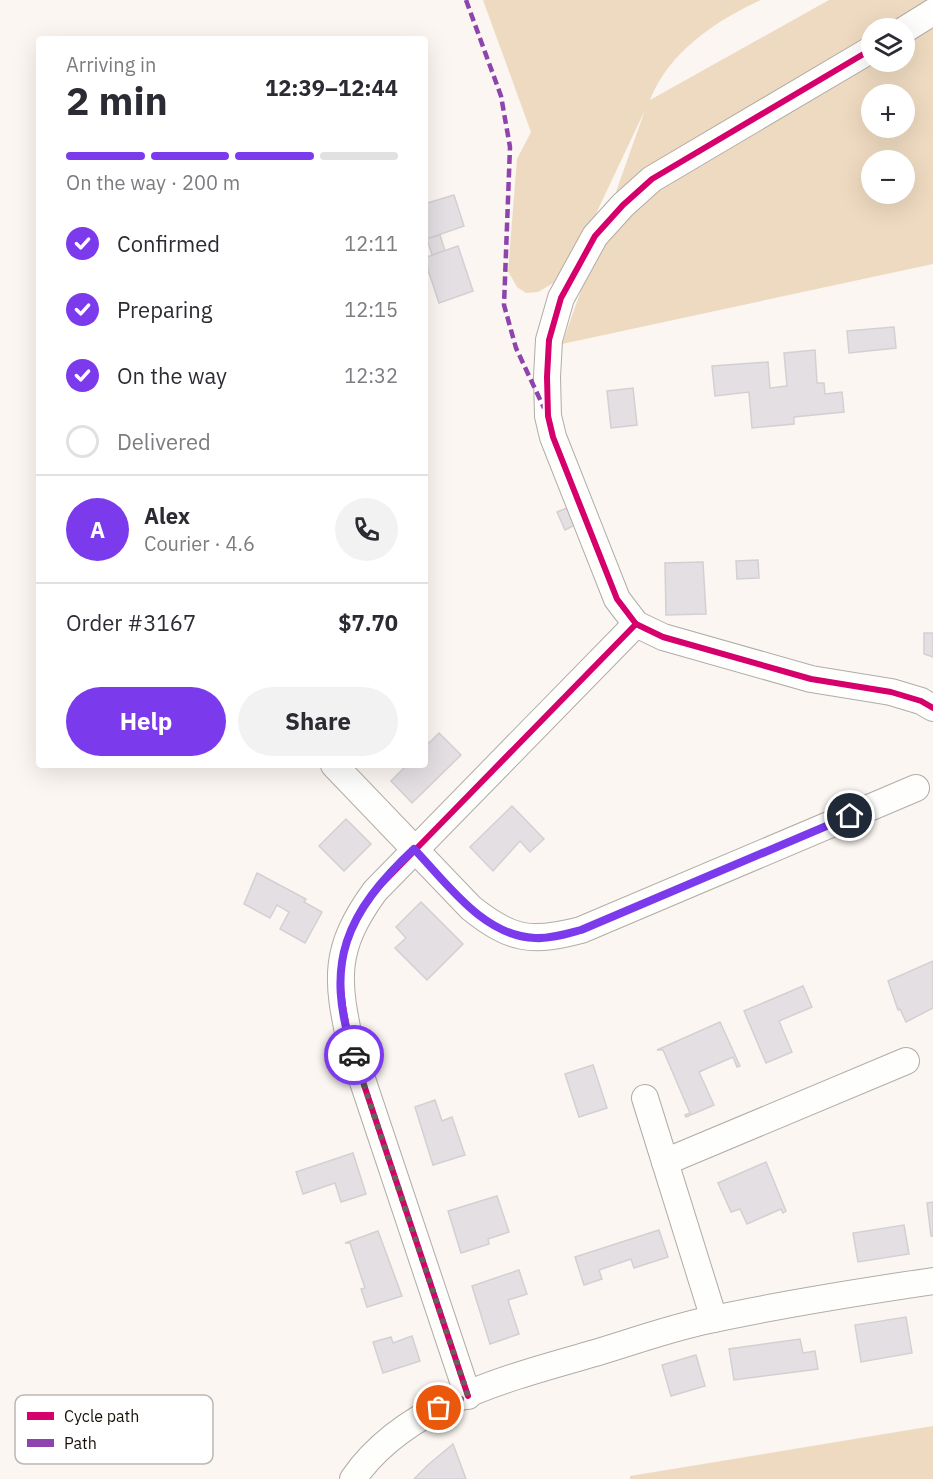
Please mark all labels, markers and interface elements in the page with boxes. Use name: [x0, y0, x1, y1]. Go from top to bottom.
map controls: [861, 18, 915, 204]
button: layers: [861, 18, 915, 72]
text: Arriving in: [66, 51, 156, 78]
text: 12:39–12:44: [265, 73, 398, 102]
text: 2 min: [66, 75, 168, 126]
button: +: [861, 84, 915, 138]
button: −: [861, 150, 915, 204]
text: On the way · 200 m: [66, 169, 240, 196]
icon: check: [66, 227, 99, 260]
text: Confirmed: [117, 229, 220, 258]
text: 12:11: [344, 230, 398, 257]
icon: check: [66, 293, 99, 326]
text: Preparing: [117, 295, 212, 324]
text: 12:15: [344, 296, 398, 323]
icon: check: [66, 359, 99, 392]
text: On the way: [117, 361, 227, 390]
text: 12:32: [344, 362, 398, 389]
text: Delivered: [117, 427, 211, 456]
button: phone: [335, 498, 398, 561]
text: Alex: [144, 501, 190, 530]
text: A: [90, 515, 105, 544]
text: Courier · 4.6: [144, 530, 255, 557]
text: Order #3167: [66, 608, 196, 637]
text: $7.70: [338, 608, 398, 637]
button: Help: [66, 687, 226, 756]
button: Share: [238, 687, 398, 756]
pin: [824, 790, 875, 841]
icon: home: [833, 799, 866, 832]
courier: [324, 1025, 384, 1085]
icon: car: [338, 1039, 371, 1072]
pin: [413, 1382, 464, 1433]
icon: bag: [422, 1391, 455, 1424]
legend: [15, 1395, 213, 1464]
text: Cycle path: [64, 1406, 139, 1426]
text: Path: [64, 1433, 97, 1453]

